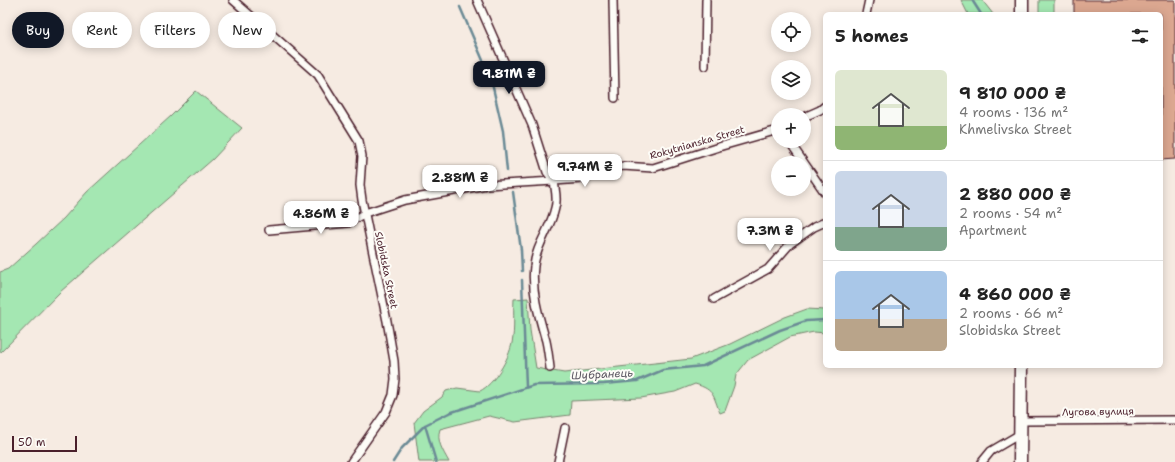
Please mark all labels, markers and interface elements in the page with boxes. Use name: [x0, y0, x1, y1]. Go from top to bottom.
chip: Buy: [12, 12, 64, 48]
chip: Rent: [72, 12, 132, 48]
chip: Filters: [140, 12, 210, 48]
chip: New: [218, 12, 276, 48]
map controls: [771, 12, 811, 196]
button: locate: [771, 12, 811, 52]
text: 5 homes: [835, 25, 908, 47]
icon: filters: [1129, 25, 1151, 47]
button: layers: [771, 60, 811, 100]
pin: 9.81M ₴: [472, 61, 546, 95]
text: 9.81M ₴: [482, 65, 536, 82]
text: 9 810 000 ₴: [959, 82, 1066, 104]
icon: home: [867, 86, 915, 134]
text: 4 rooms · 136 m²: [959, 104, 1068, 121]
button: +: [771, 108, 811, 148]
text: Khmelivska Street: [959, 121, 1072, 138]
street label: Rokytnianska Street: [648, 123, 746, 162]
pin: 9.74M ₴: [548, 154, 622, 188]
button: −: [771, 156, 811, 196]
text: 9.74M ₴: [557, 158, 613, 175]
pin: 2.88M ₴: [423, 165, 497, 199]
text: 2.88M ₴: [431, 169, 489, 186]
text: 2 880 000 ₴: [959, 183, 1071, 205]
icon: home: [867, 187, 915, 235]
pin: 4.86M ₴: [284, 201, 358, 235]
text: 4.86M ₴: [293, 205, 349, 222]
text: 2 rooms · 54 m²: [959, 205, 1062, 222]
pin: 7.3M ₴: [737, 218, 803, 252]
text: 7.3M ₴: [746, 222, 794, 239]
text: Apartment: [959, 222, 1027, 239]
street label: Slobidska Street: [372, 230, 401, 310]
text: 4 860 000 ₴: [959, 283, 1071, 305]
icon: home: [867, 287, 915, 335]
text: 2 rooms · 66 m²: [959, 305, 1063, 322]
text: Slobidska Street: [959, 322, 1061, 339]
water label: Шубранець: [571, 365, 634, 384]
street label: Лугова вулиця: [1062, 404, 1134, 419]
scale bar: [12, 434, 77, 453]
text: 50 m: [18, 435, 46, 450]

